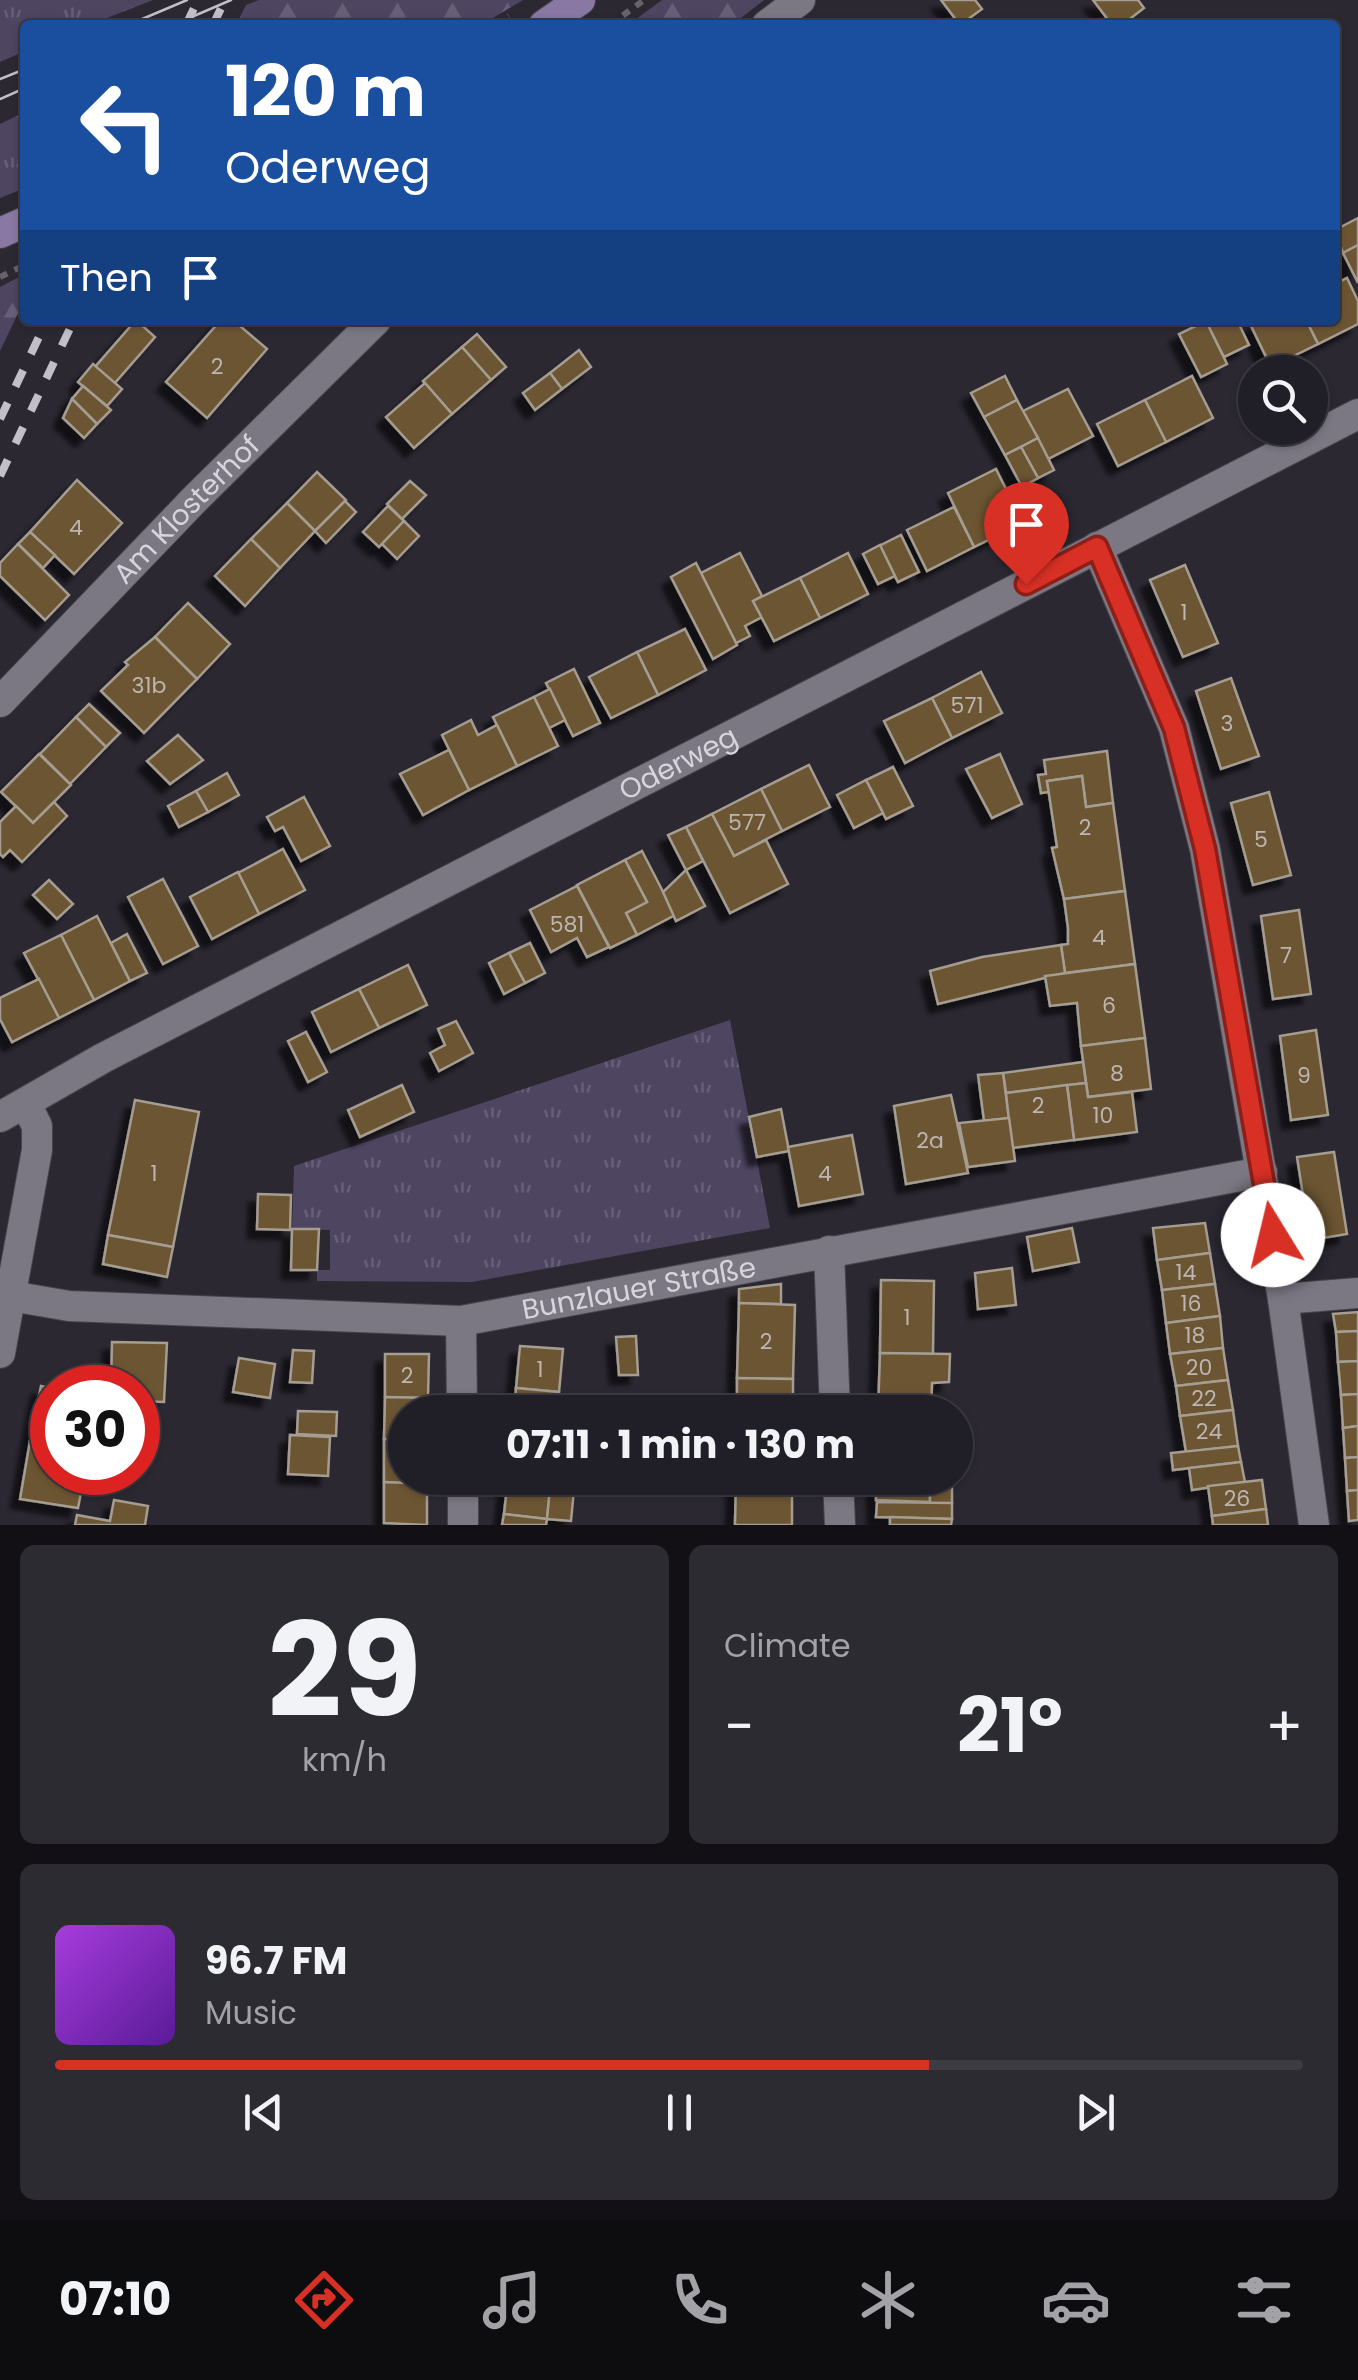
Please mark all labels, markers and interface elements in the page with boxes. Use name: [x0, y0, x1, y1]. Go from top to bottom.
text: 120 m: [225, 42, 426, 141]
icon: left: [60, 60, 190, 190]
text: Oderweg: [225, 136, 431, 199]
icon: arrive: [173, 250, 228, 305]
text: Then: [60, 251, 153, 304]
house number: 2: [211, 351, 223, 382]
map controls: [1238, 355, 1328, 445]
button: search: [1238, 355, 1328, 445]
street label: Am Klosterhof: [104, 426, 268, 592]
pin: [984, 482, 1069, 585]
icon: arrive: [999, 497, 1054, 552]
house number: 4: [69, 512, 83, 543]
house number: 1: [1180, 597, 1188, 628]
house number: 31b: [132, 670, 166, 701]
house number: 571: [951, 690, 983, 721]
house number: 3: [1221, 708, 1233, 739]
street label: Oderweg: [612, 716, 744, 810]
house number: 577: [728, 807, 766, 838]
house number: 2: [1079, 812, 1091, 843]
house number: 5: [1254, 824, 1268, 855]
house number: 581: [550, 909, 584, 940]
house number: 4: [1092, 922, 1106, 953]
house number: 7: [1280, 940, 1292, 971]
house number: 6: [1102, 990, 1116, 1021]
house number: 8: [1110, 1058, 1124, 1089]
house number: 9: [1297, 1060, 1311, 1091]
house number: 2: [1032, 1090, 1044, 1121]
house number: 10: [1093, 1100, 1113, 1131]
house number: 2a: [916, 1125, 944, 1156]
house number: 1: [150, 1158, 158, 1189]
house number: 4: [818, 1158, 832, 1189]
position arrow: [1221, 1183, 1325, 1287]
street label: Bunzlauer Straße: [519, 1247, 759, 1329]
house number: 14: [1176, 1257, 1197, 1288]
house number: 16: [1180, 1288, 1202, 1319]
house number: 1: [903, 1302, 911, 1333]
house number: 18: [1185, 1320, 1205, 1351]
house number: 2: [760, 1326, 772, 1357]
house number: 20: [1186, 1352, 1212, 1383]
house number: 1: [536, 1354, 544, 1385]
house number: 2: [401, 1360, 413, 1391]
speed limit sign: 30: [30, 1365, 160, 1495]
house number: 22: [1191, 1383, 1217, 1414]
house number: 24: [1196, 1416, 1222, 1447]
text: 07:11 · 1 min · 130 m: [506, 1418, 855, 1471]
house number: 26: [1224, 1483, 1250, 1514]
text: 29: [267, 1579, 422, 1762]
text: Climate: [724, 1623, 851, 1668]
text: 21°: [957, 1673, 1063, 1778]
text: −: [724, 1688, 754, 1765]
text: +: [1265, 1688, 1303, 1765]
text: km/h: [302, 1737, 387, 1782]
text: 96.7 FM: [205, 1934, 347, 1987]
text: Music: [205, 1990, 297, 2035]
icon: previous: [236, 2085, 291, 2140]
icon: pause: [652, 2085, 707, 2140]
icon: next: [1068, 2085, 1123, 2140]
icon: directions: [289, 2265, 359, 2335]
icon: music: [477, 2265, 547, 2335]
icon: phone: [665, 2265, 735, 2335]
icon: climate: [853, 2265, 923, 2335]
icon: car: [1041, 2265, 1111, 2335]
icon: filters: [1229, 2265, 1299, 2335]
text: 07:10: [59, 2268, 171, 2331]

